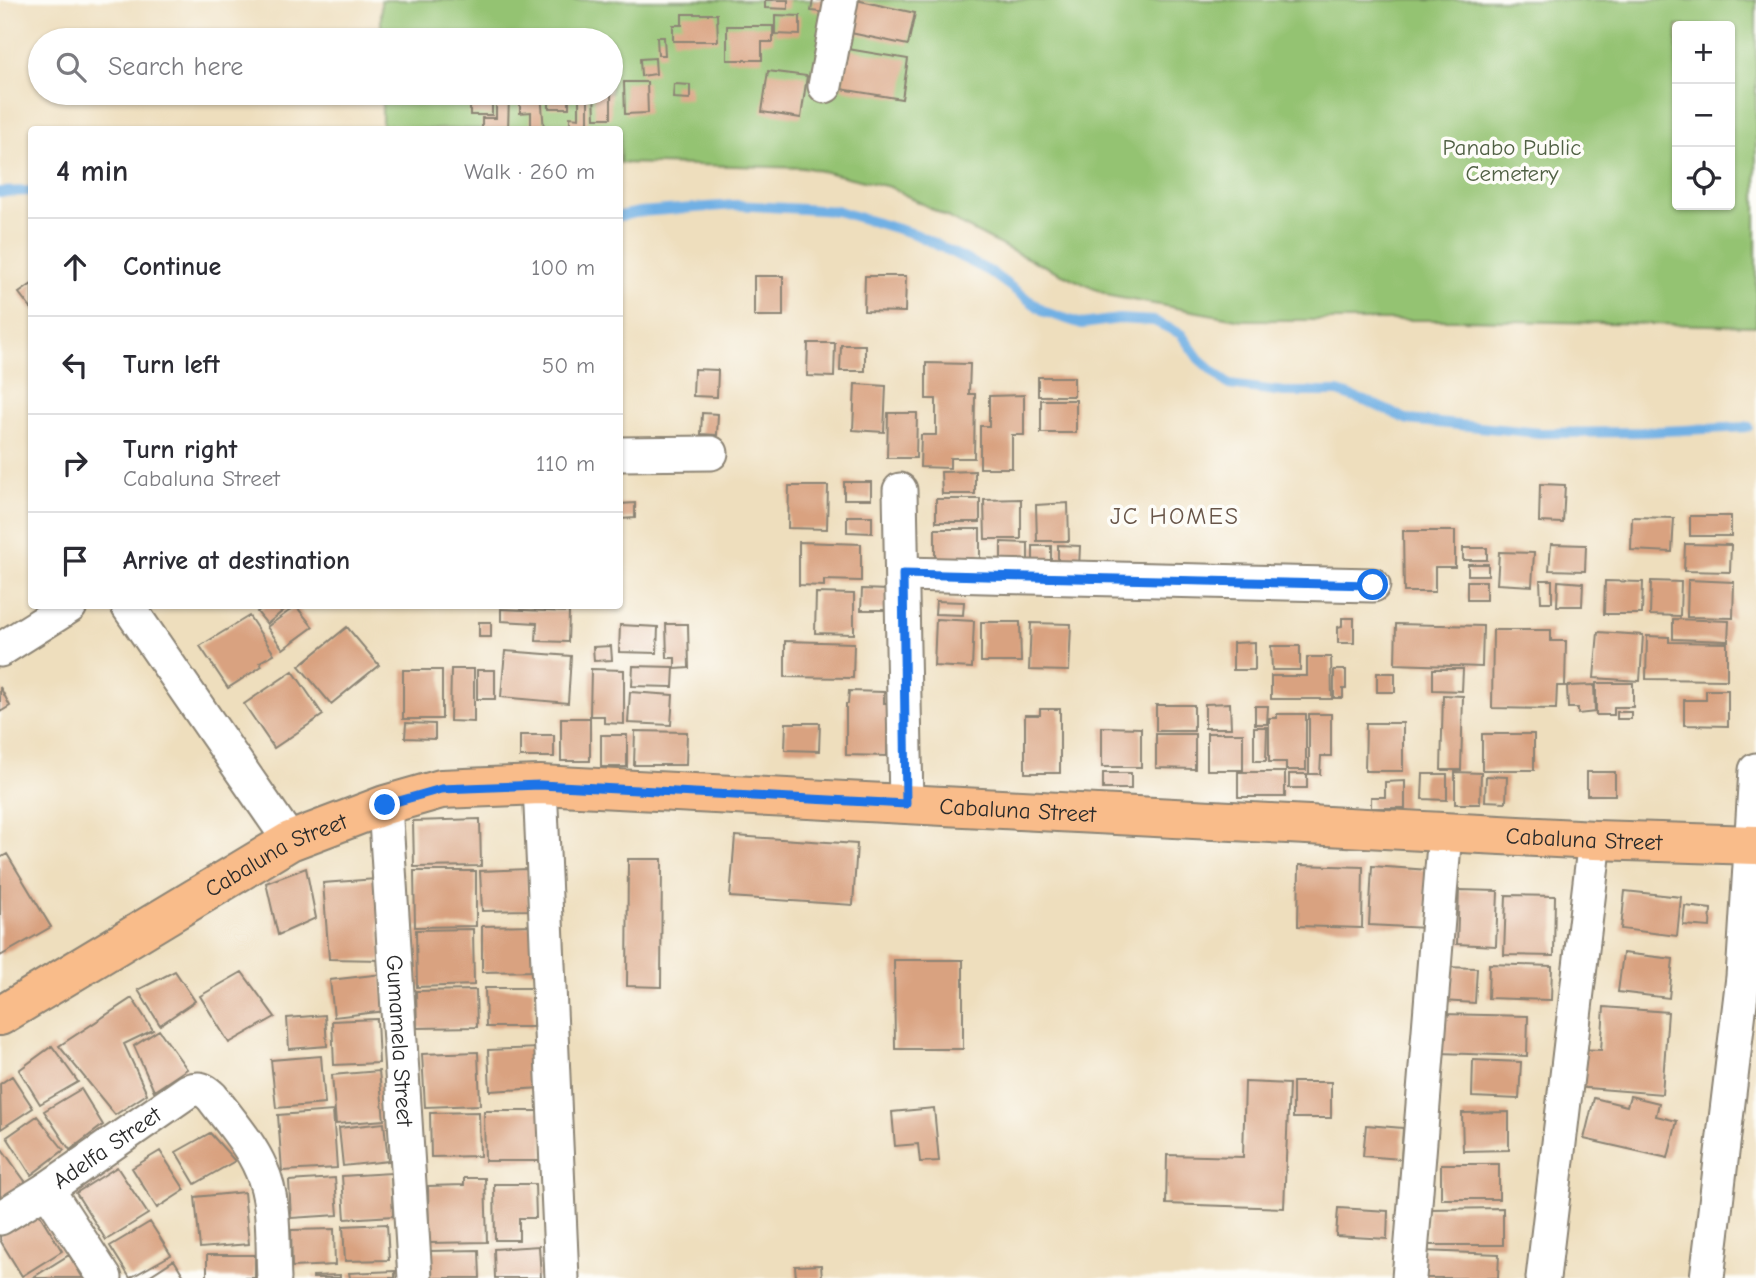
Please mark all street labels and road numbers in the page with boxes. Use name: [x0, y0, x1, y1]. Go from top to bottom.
street label: Cabaluna Street: [939, 793, 1098, 828]
street label: Cabaluna Street: [200, 807, 352, 903]
street label: Cabaluna Street: [1505, 822, 1664, 856]
street label: Gumamela Street: [381, 954, 418, 1129]
street label: Adelfa Street: [48, 1100, 167, 1195]

